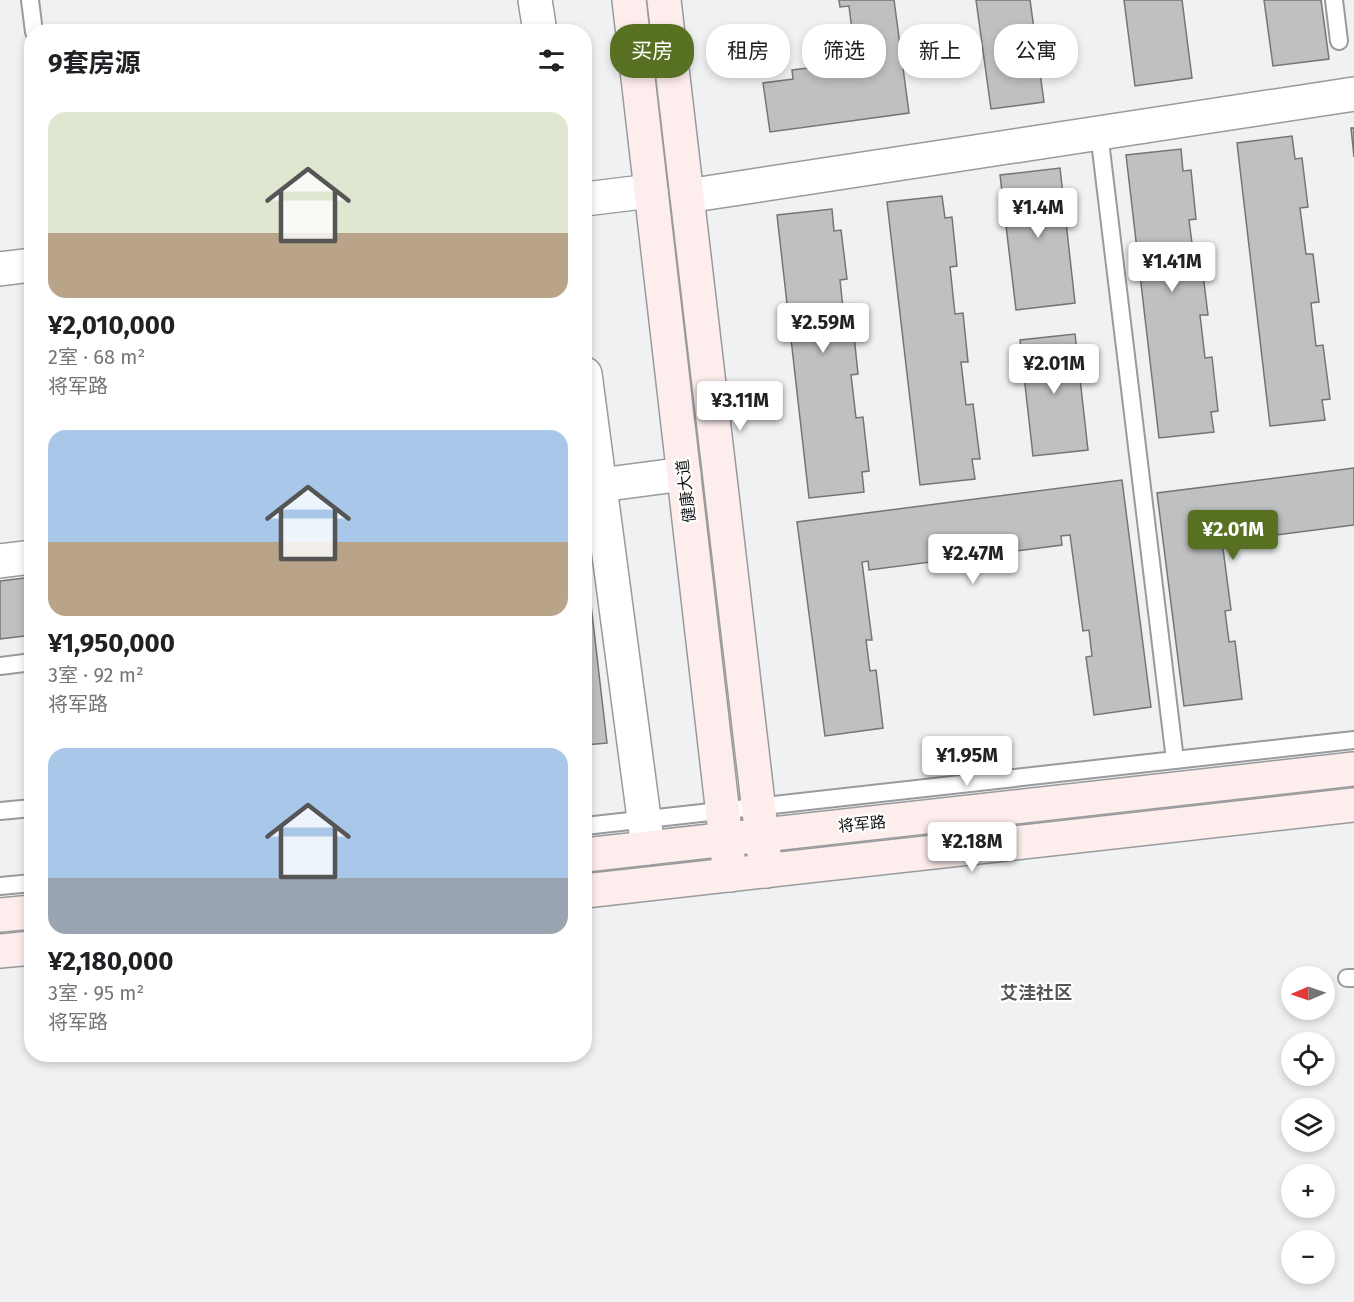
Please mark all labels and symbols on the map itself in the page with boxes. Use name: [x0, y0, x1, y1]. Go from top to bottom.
pin: ¥1.4M: [996, 188, 1080, 239]
pin: ¥1.41M: [1123, 242, 1221, 293]
pin: ¥2.59M: [774, 303, 872, 354]
pin: ¥2.01M: [1005, 344, 1103, 395]
pin: ¥3.11M: [691, 381, 789, 432]
street label: 健康大道: [673, 458, 699, 524]
pin: ¥2.01M: [1184, 510, 1282, 561]
pin: ¥2.47M: [924, 534, 1022, 585]
pin: ¥1.95M: [918, 736, 1016, 787]
street label: 将军路: [837, 812, 887, 836]
pin: ¥2.18M: [923, 822, 1021, 873]
north arrow: [1281, 966, 1335, 1020]
district label: 艾洼社区: [1000, 982, 1072, 1004]

